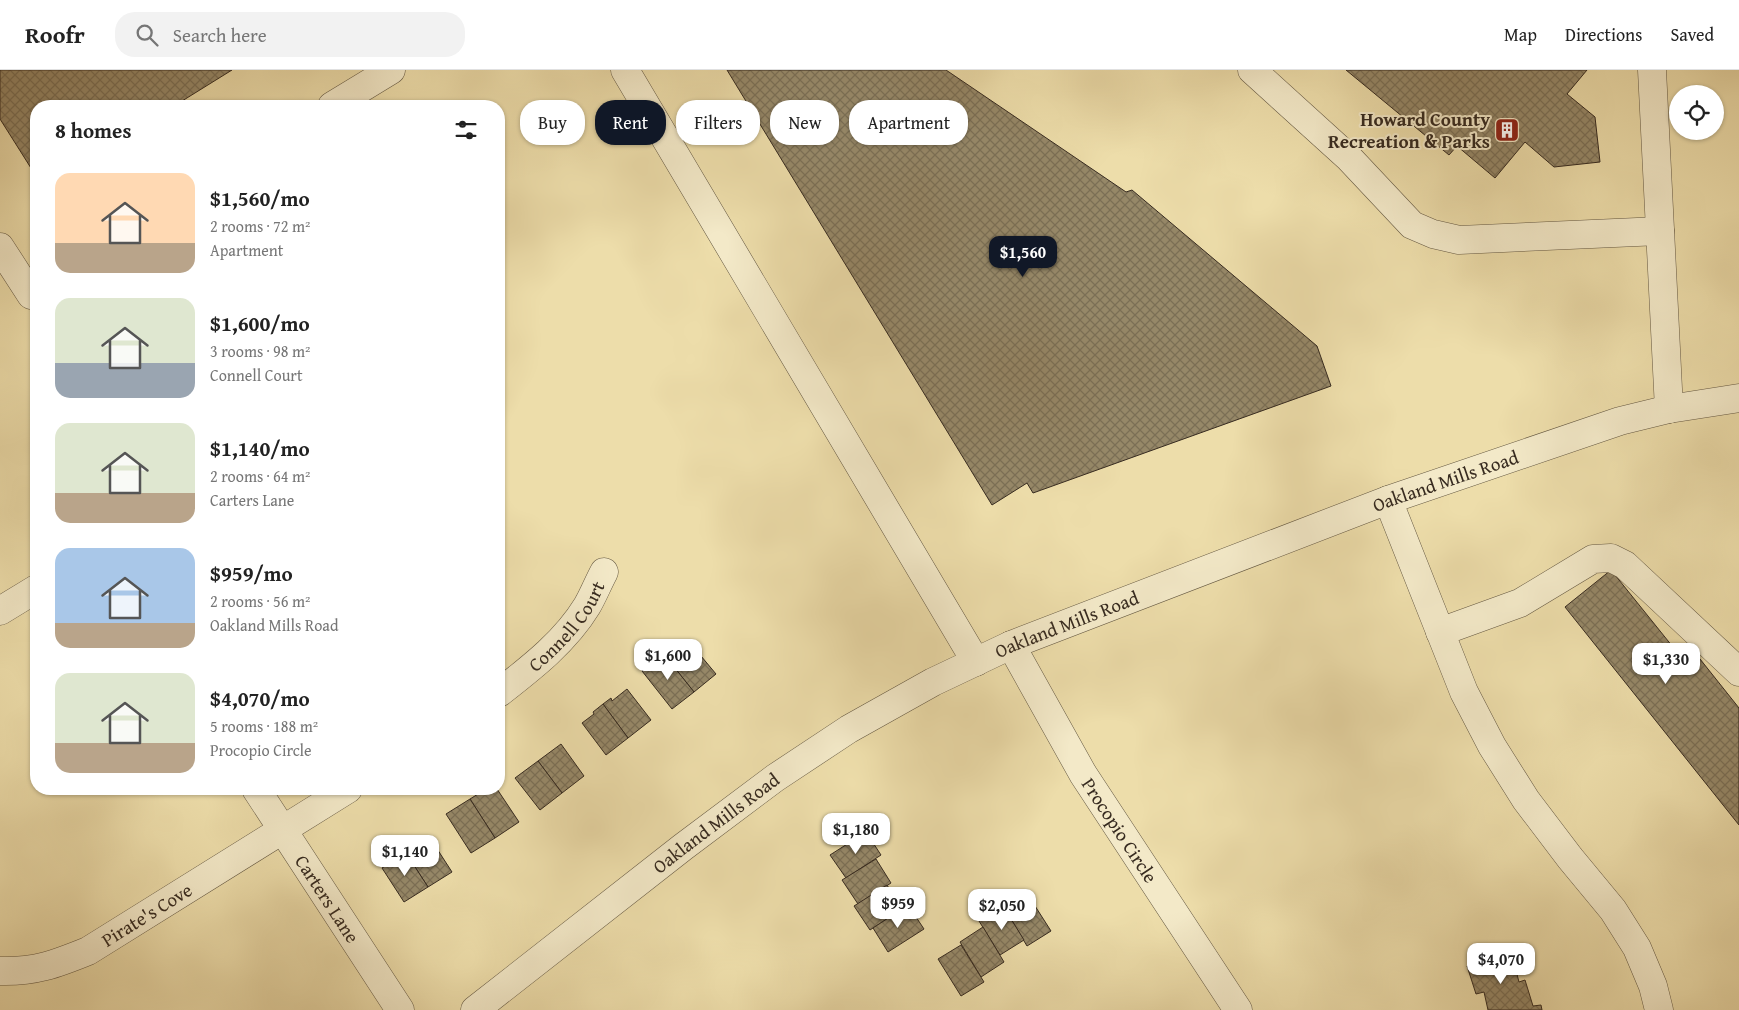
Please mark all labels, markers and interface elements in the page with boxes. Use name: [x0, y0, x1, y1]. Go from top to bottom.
search box: [115, 12, 465, 57]
text: Roofr: [25, 17, 85, 52]
icon: search: [133, 21, 161, 49]
text: Search here: [173, 21, 267, 49]
text: Map: [1504, 21, 1537, 48]
text: Directions: [1565, 21, 1642, 48]
text: Saved: [1670, 21, 1714, 48]
map controls: [1669, 85, 1724, 140]
button: locate: [1669, 85, 1724, 140]
chip: Buy: [520, 100, 585, 145]
chip: Rent: [595, 100, 666, 145]
chip: Filters: [676, 100, 760, 145]
chip: New: [770, 100, 839, 145]
chip: Apartment: [849, 100, 968, 145]
place label: Howard County Recreation & Parks: [1328, 105, 1490, 155]
text: 8 homes: [55, 115, 131, 146]
icon: filters: [452, 116, 480, 144]
building icon: Howard County Recreation & Parks: [1494, 117, 1520, 143]
text: $1,560/mo: [210, 183, 310, 214]
icon: home: [95, 193, 155, 253]
text: 2 rooms · 72 m²: [210, 214, 310, 238]
pin: $1,560: [982, 236, 1064, 278]
text: Apartment: [210, 238, 283, 262]
text: $1,560: [1000, 240, 1046, 264]
text: $1,600/mo: [210, 308, 310, 339]
icon: home: [95, 318, 155, 378]
text: 3 rooms · 98 m²: [210, 339, 310, 363]
text: Connell Court: [210, 363, 303, 387]
text: $1,140/mo: [210, 433, 310, 464]
street label: Oakland Mills Road: [1368, 442, 1523, 519]
icon: home: [95, 443, 155, 503]
text: 2 rooms · 64 m²: [210, 464, 310, 488]
text: Carters Lane: [210, 488, 294, 512]
text: $959/mo: [210, 558, 293, 589]
icon: home: [95, 568, 155, 628]
street label: Connell Court: [522, 576, 612, 678]
street label: Oakland Mills Road: [990, 583, 1144, 665]
text: 2 rooms · 56 m²: [210, 589, 310, 613]
text: Oakland Mills Road: [210, 613, 338, 637]
pin: $1,600: [627, 638, 709, 681]
pin: $1,330: [1625, 642, 1707, 685]
text: $1,600: [645, 643, 691, 667]
text: $1,330: [1643, 647, 1689, 671]
text: $4,070/mo: [210, 683, 310, 714]
icon: home: [95, 693, 155, 753]
text: 5 rooms · 188 m²: [210, 714, 318, 738]
text: Procopio Circle: [210, 738, 312, 762]
street label: Oakland Mills Road: [646, 765, 786, 880]
street label: Procopio Circle: [1075, 772, 1165, 888]
pin: $1,180: [815, 812, 897, 855]
text: $1,180: [833, 817, 879, 841]
pin: $1,140: [364, 834, 446, 877]
text: $1,140: [382, 839, 428, 863]
street label: Carters Lane: [288, 849, 367, 948]
street label: Pirate's Cove: [96, 876, 197, 953]
pin: $959: [868, 886, 928, 929]
pin: $2,050: [961, 888, 1043, 931]
text: $959: [881, 891, 915, 915]
text: $2,050: [979, 893, 1025, 917]
pin: $4,070: [1460, 942, 1542, 985]
text: $4,070: [1478, 947, 1524, 971]

